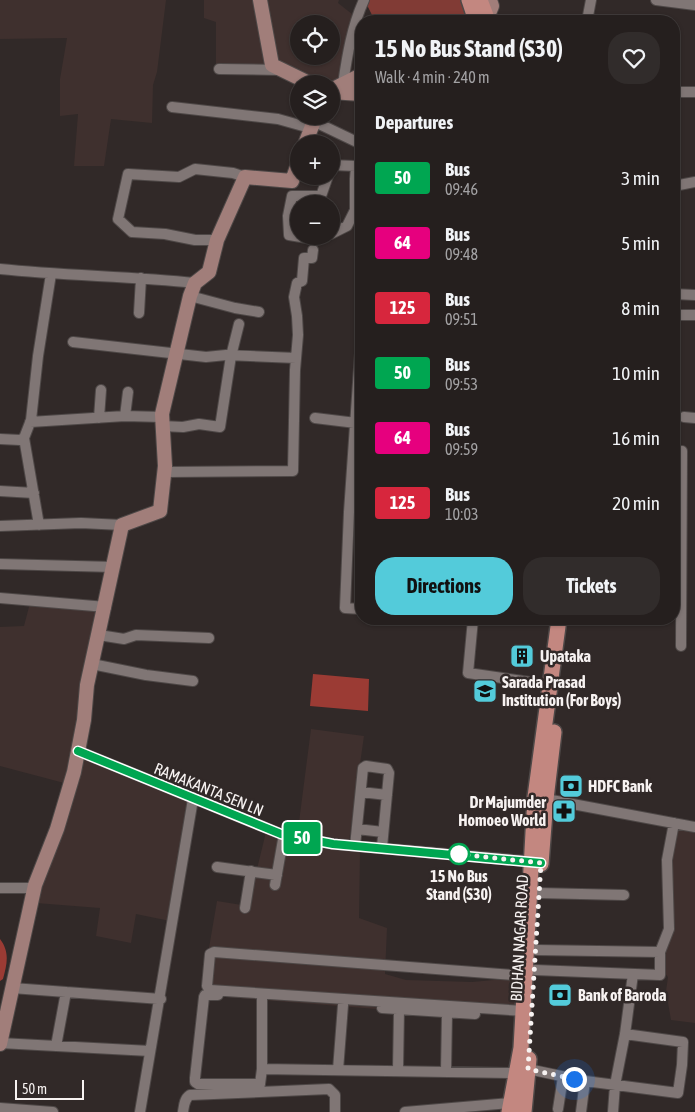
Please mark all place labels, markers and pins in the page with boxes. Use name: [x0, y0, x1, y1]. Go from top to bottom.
building icon: Upataka: [509, 643, 535, 669]
place label: Upataka: [540, 647, 591, 665]
place label: Sarada Prasad Institution (For Boys): [502, 673, 621, 709]
school or university icon: Sarada Prasad Institution (For Boys): [472, 678, 498, 704]
bank icon: HDFC Bank: [558, 773, 584, 799]
place label: HDFC Bank: [588, 777, 653, 795]
place label: Dr Majumder Homoeo World: [458, 793, 546, 829]
pharmacy icon: Dr Majumder Homoeo World: [551, 798, 577, 824]
marker: 15 No Bus Stand (S30): [448, 843, 470, 865]
place label: 15 No Bus Stand (S30): [426, 867, 492, 903]
bank icon: Bank of Baroda: [547, 982, 573, 1008]
place label: Bank of Baroda: [578, 986, 666, 1004]

